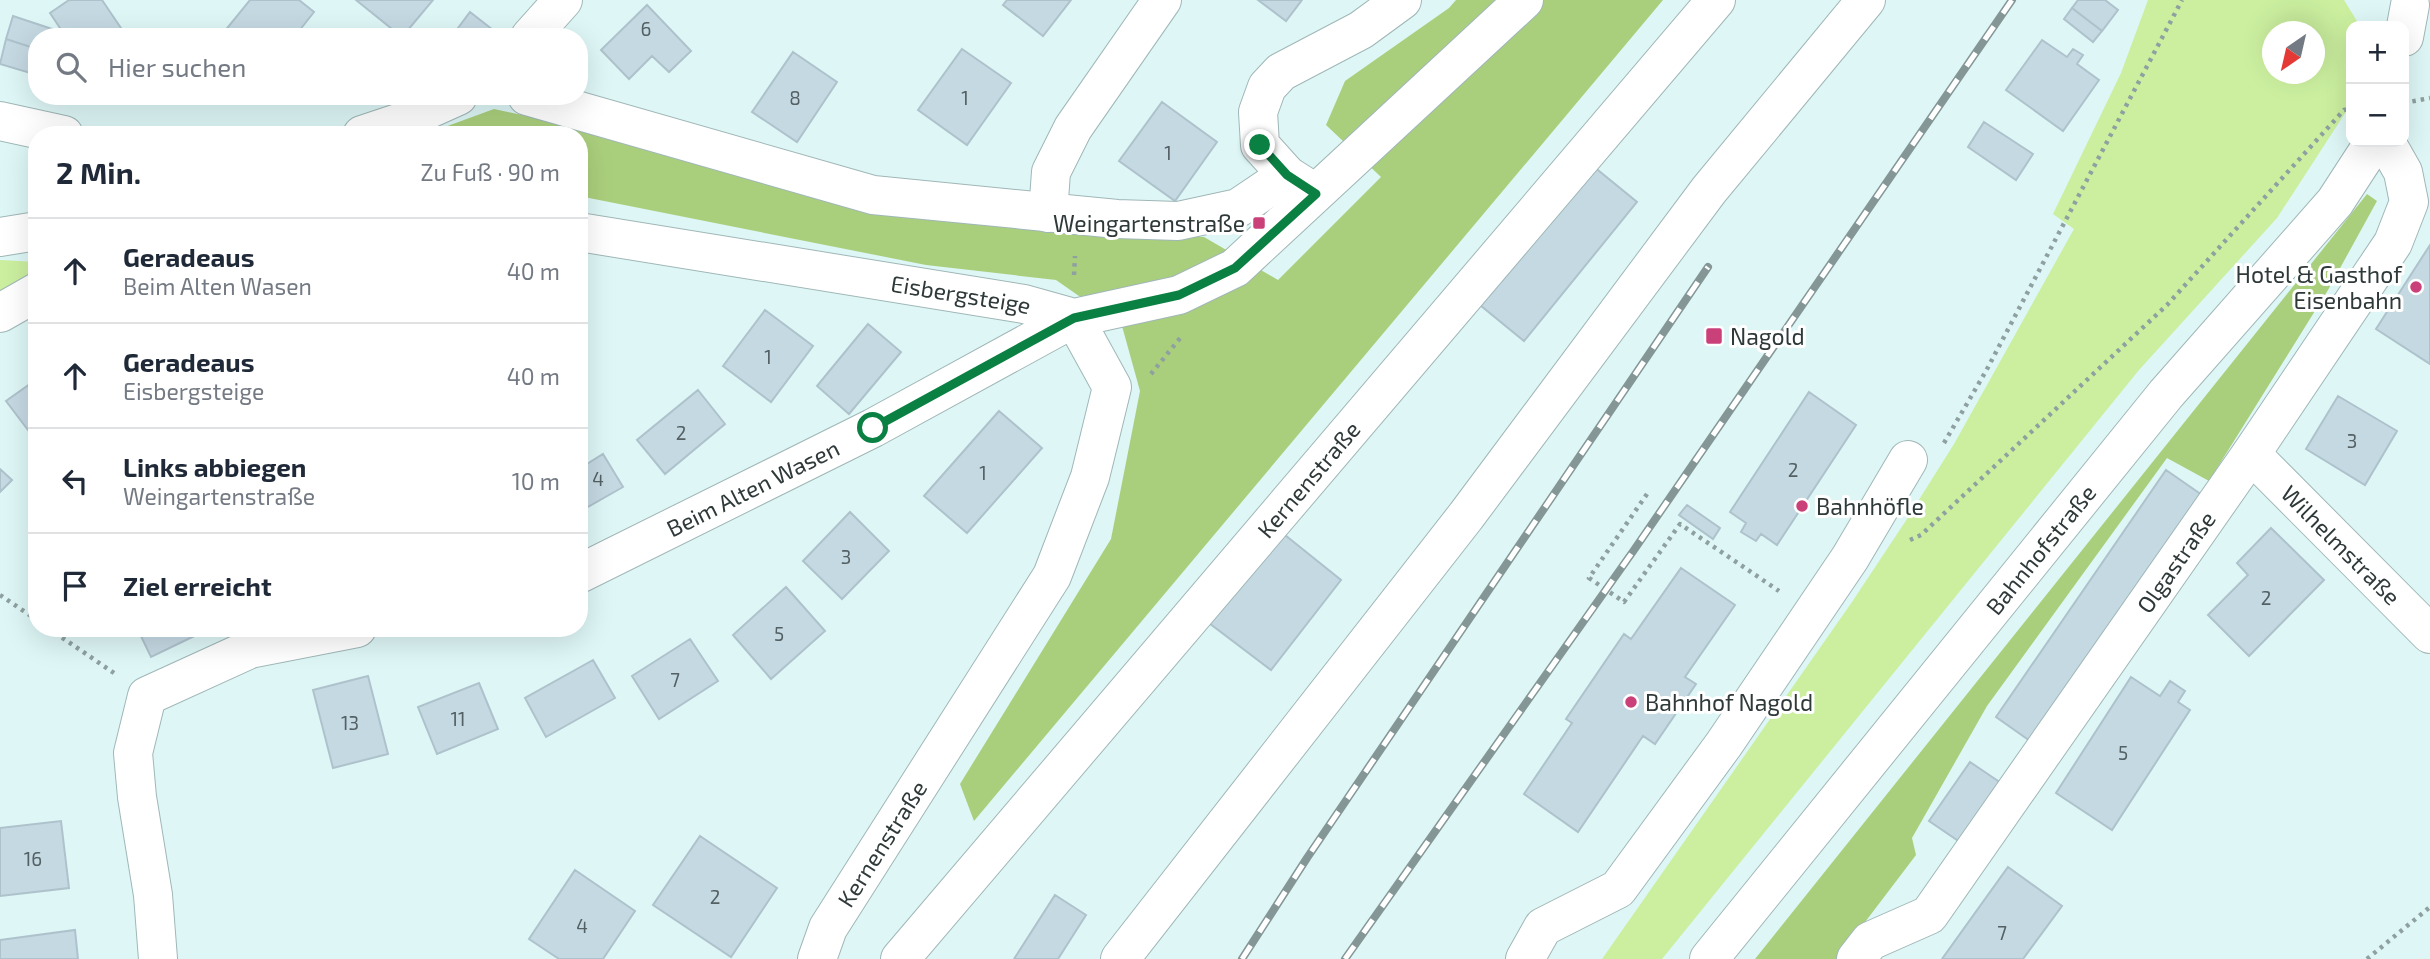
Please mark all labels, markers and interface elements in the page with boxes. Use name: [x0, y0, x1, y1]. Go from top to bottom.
house number: 6: [641, 17, 651, 40]
north arrow: [2262, 21, 2325, 84]
map controls: [2346, 21, 2409, 147]
button: +: [2346, 21, 2409, 84]
search box: [28, 28, 588, 105]
icon: search: [52, 48, 90, 86]
text: Hier suchen: [108, 51, 246, 82]
button: −: [2346, 84, 2409, 147]
house number: 8: [789, 86, 801, 109]
house number: 1: [961, 86, 969, 109]
route end: [1244, 129, 1275, 160]
house number: 1: [1164, 141, 1172, 164]
text: 2 Min.: [56, 154, 141, 190]
text: Zu Fuß · 90 m: [420, 158, 560, 186]
place label: Weingartenstraße: [1053, 209, 1245, 237]
marker: Weingartenstraße: [1251, 215, 1267, 231]
text: Geradeaus: [123, 241, 255, 272]
icon: ahead: [56, 252, 94, 290]
text: 40 m: [507, 257, 560, 285]
place label: Hotel & Gasthof Eisenbahn: [2236, 260, 2403, 314]
street label: Eisbergsteige: [889, 269, 1034, 319]
text: Beim Alten Wasen: [123, 272, 312, 300]
marker: Hotel & Gasthof Eisenbahn: [2408, 279, 2424, 295]
place label: Nagold: [1730, 322, 1805, 350]
marker: Nagold: [1704, 326, 1724, 346]
house number: 1: [764, 345, 772, 368]
text: Geradeaus: [123, 346, 255, 377]
icon: ahead: [56, 357, 94, 395]
text: 40 m: [507, 362, 560, 390]
text: Eisbergsteige: [123, 377, 264, 405]
route start: [857, 412, 888, 443]
street label: Kernenstraße: [1251, 415, 1366, 543]
house number: 2: [676, 421, 686, 444]
house number: 3: [2347, 429, 2357, 452]
street label: Beim Alten Wasen: [662, 433, 844, 542]
text: Links abbiegen: [123, 451, 307, 482]
house number: 2: [1788, 458, 1798, 481]
house number: 1: [979, 461, 987, 484]
icon: left: [56, 462, 94, 500]
text: 10 m: [512, 467, 560, 495]
house number: 4: [592, 467, 604, 490]
street label: Bahnhofstraße: [1980, 479, 2101, 620]
street label: Wilhelmstraße: [2276, 479, 2407, 610]
text: Weingartenstraße: [123, 482, 315, 510]
place label: Bahnhöfle: [1816, 492, 1924, 520]
marker: Bahnhöfle: [1794, 498, 1810, 514]
street label: Olgastraße: [2130, 506, 2221, 618]
house number: 3: [841, 545, 851, 568]
icon: arrive: [56, 567, 94, 605]
text: Ziel erreicht: [123, 570, 272, 601]
house number: 2: [2261, 586, 2271, 609]
house number: 5: [774, 622, 784, 645]
house number: 7: [670, 668, 680, 691]
place label: Bahnhof Nagold: [1645, 688, 1813, 716]
marker: Bahnhof Nagold: [1623, 694, 1639, 710]
house number: 11: [450, 707, 466, 730]
house number: 13: [341, 711, 359, 734]
house number: 5: [2118, 741, 2128, 764]
street label: Kernenstraße: [831, 775, 932, 912]
house number: 16: [24, 847, 42, 870]
house number: 2: [710, 885, 720, 908]
house number: 4: [576, 914, 588, 937]
house number: 7: [1997, 921, 2007, 944]

